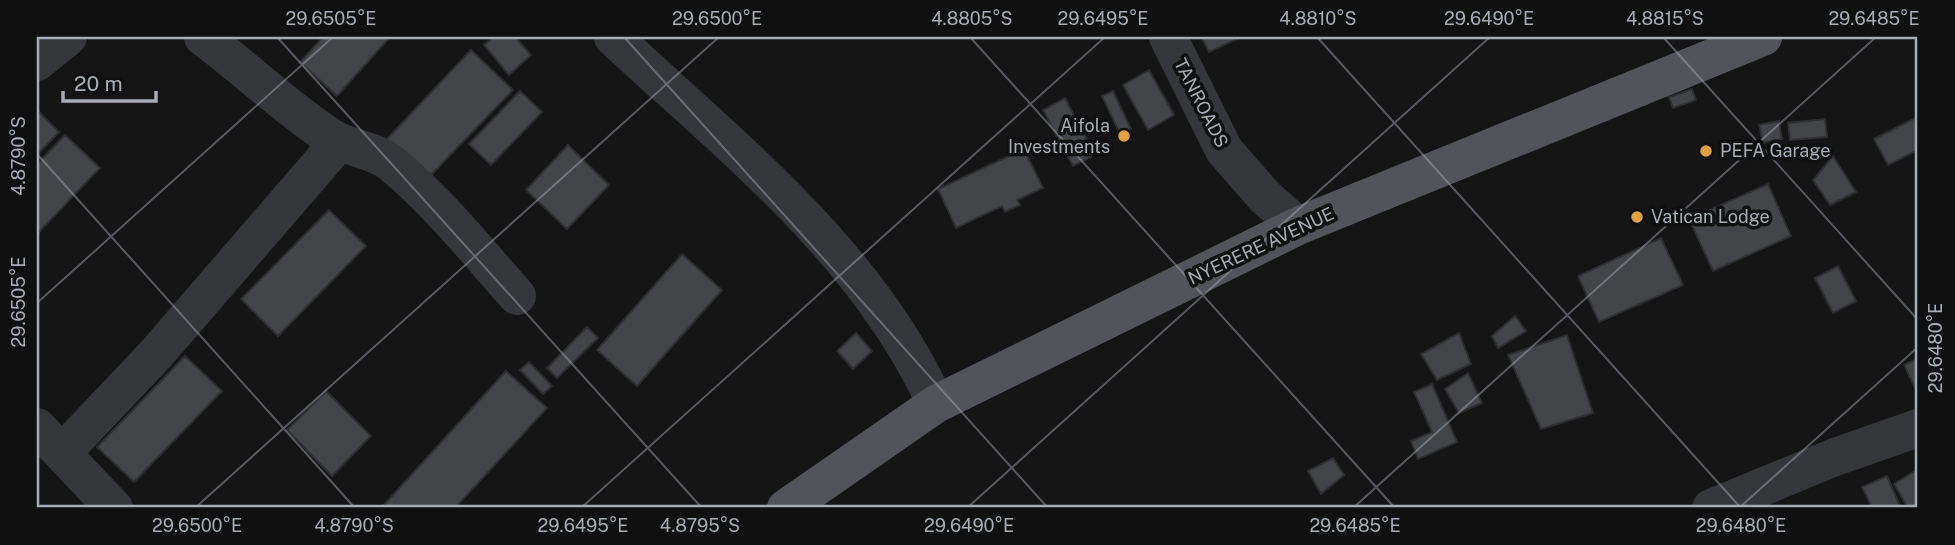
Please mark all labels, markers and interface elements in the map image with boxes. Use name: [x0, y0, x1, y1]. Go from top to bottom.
text: 29.6505°E: [286, 8, 376, 29]
text: 29.6500°E: [672, 8, 762, 29]
text: 4.8805°S: [931, 8, 1013, 29]
text: 29.6495°E: [1058, 8, 1148, 29]
text: 4.8810°S: [1279, 8, 1357, 29]
text: 29.6490°E: [1444, 8, 1534, 29]
text: 4.8815°S: [1626, 8, 1704, 29]
text: 29.6485°E: [1828, 8, 1920, 29]
street label: TANROADS: [1170, 55, 1233, 151]
scale bar: [63, 60, 156, 104]
text: 20 m: [74, 71, 123, 96]
place label: Aifola Investments: [1008, 115, 1110, 157]
text: 4.8790°S: [8, 116, 29, 196]
marker: Aifola Investments: [1116, 128, 1132, 144]
place label: PEFA Garage: [1720, 140, 1830, 161]
marker: PEFA Garage: [1698, 143, 1714, 159]
street label: NYERERE AVENUE: [1185, 203, 1337, 289]
place label: Vatican Lodge: [1651, 206, 1770, 227]
marker: Vatican Lodge: [1629, 209, 1645, 225]
text: 29.6505°E: [8, 257, 29, 347]
text: 29.6480°E: [1925, 303, 1946, 393]
text: 29.6500°E: [152, 515, 242, 536]
text: 4.8790°S: [314, 515, 394, 536]
text: 29.6495°E: [538, 515, 628, 536]
text: 4.8795°S: [660, 515, 740, 536]
text: 29.6490°E: [924, 515, 1014, 536]
text: 29.6485°E: [1309, 515, 1401, 536]
text: 29.6480°E: [1696, 515, 1786, 536]

